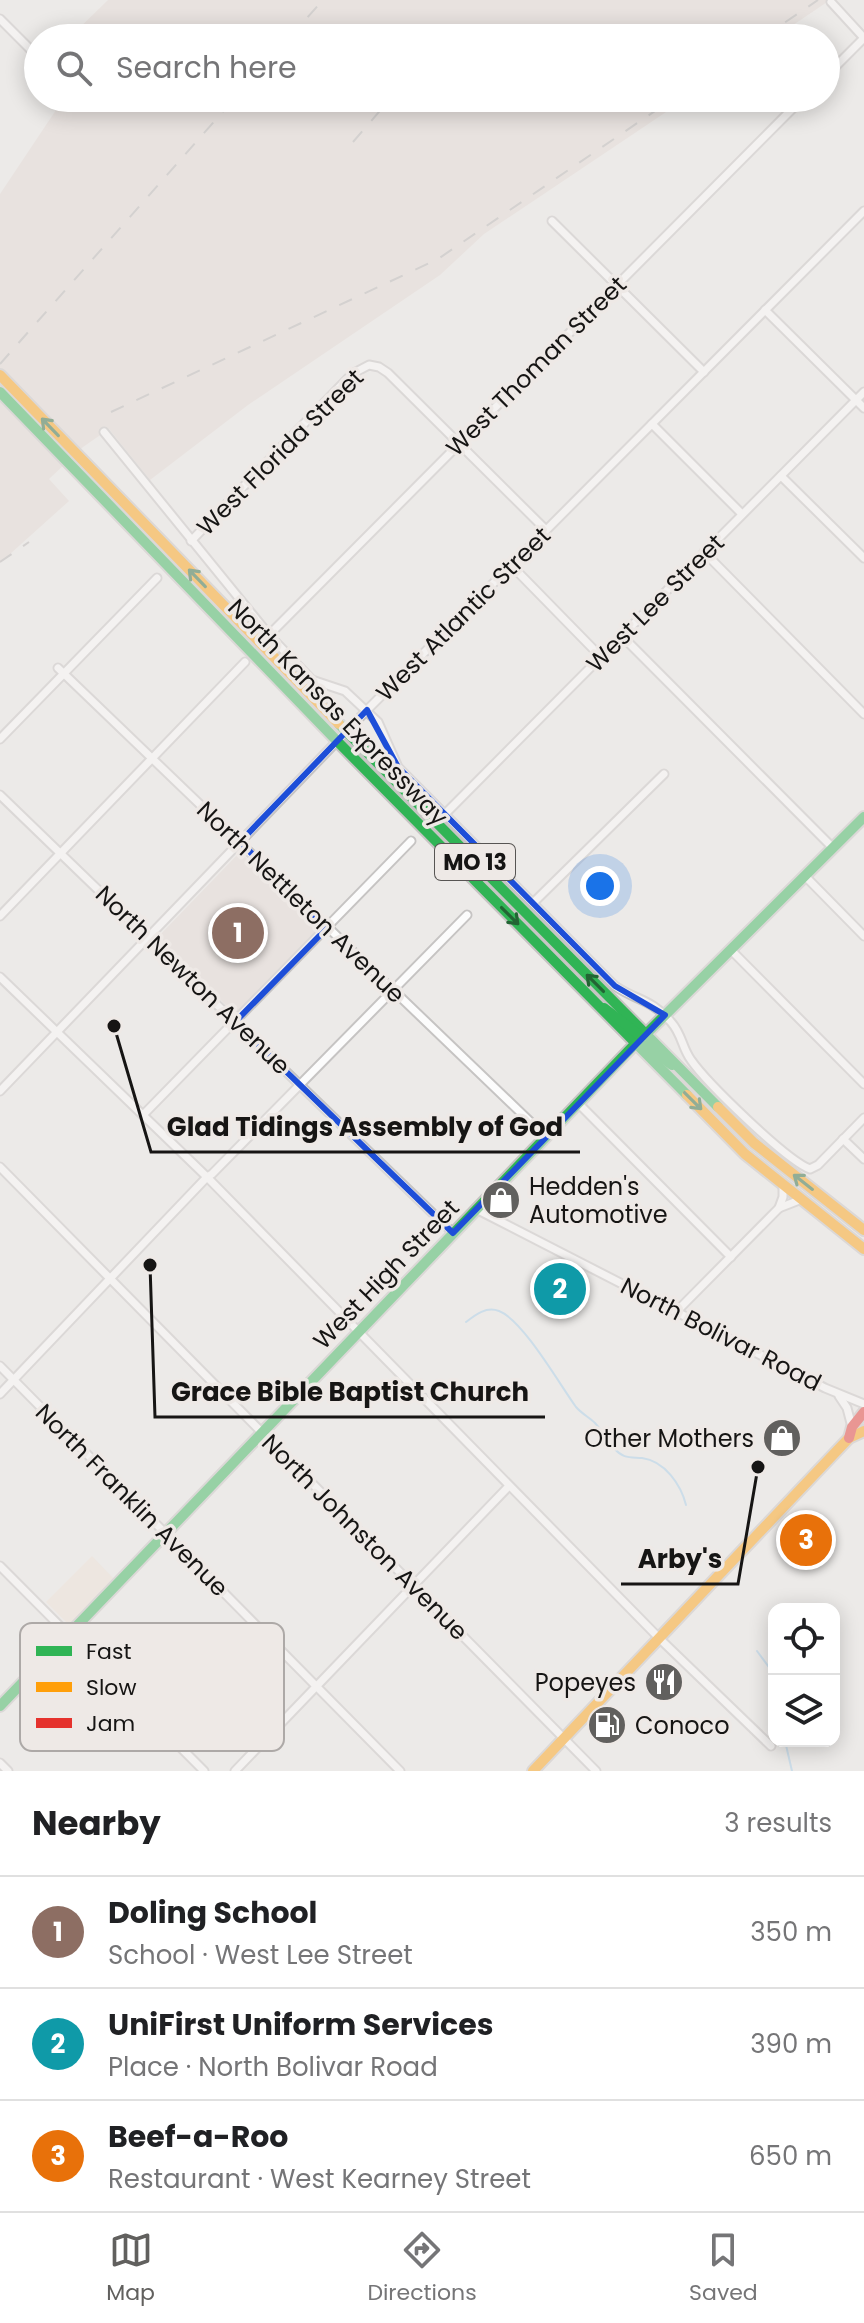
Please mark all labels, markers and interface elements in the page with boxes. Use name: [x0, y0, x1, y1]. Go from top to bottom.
search box: [24, 24, 840, 112]
icon: search: [52, 46, 96, 90]
text: Search here: [116, 46, 297, 89]
street label: West Thoman Street: [439, 269, 633, 463]
street label: West Florida Street: [189, 361, 371, 543]
one-way arrow: [41, 418, 60, 437]
street label: West Atlantic Street: [369, 520, 557, 708]
street label: West Lee Street: [579, 527, 731, 679]
one-way arrow: [187, 568, 206, 588]
street label: North Kansas Expressway: [221, 591, 456, 833]
street label: North Nettleton Avenue: [190, 794, 412, 1010]
road number: MO 13: [435, 844, 515, 880]
your location: [580, 866, 620, 906]
street label: North Newton Avenue: [88, 878, 298, 1082]
pin: 1: [212, 903, 264, 963]
one-way arrow: [500, 906, 519, 925]
one-way arrow: [586, 973, 606, 993]
one-way arrow: [683, 1091, 702, 1110]
callout: Glad Tidings Assembly of God: [151, 1102, 580, 1152]
text: Glad Tidings Assembly of God: [167, 1109, 563, 1145]
place label: Hedden's Automotive: [529, 1170, 668, 1231]
one-way arrow: [793, 1173, 814, 1190]
shop icon: Hedden's Automotive: [480, 1179, 522, 1221]
street label: West High Street: [306, 1192, 466, 1356]
pin: 2: [534, 1259, 586, 1319]
street label: North Bolivar Road: [615, 1269, 827, 1399]
callout: Grace Bible Baptist Church: [155, 1367, 545, 1417]
text: Grace Bible Baptist Church: [171, 1374, 529, 1410]
street label: North Franklin Avenue: [28, 1396, 236, 1604]
shop icon: Other Mothers: [761, 1417, 803, 1459]
place label: Other Mothers: [584, 1422, 754, 1455]
street label: North Johnston Avenue: [255, 1427, 475, 1647]
pin: 3: [780, 1510, 832, 1570]
callout: Arby's: [621, 1534, 738, 1584]
text: Arby's: [638, 1541, 722, 1577]
map controls: [768, 1603, 840, 1747]
button: locate: [768, 1603, 840, 1675]
legend: [20, 1623, 284, 1751]
text: Fast: [86, 1636, 131, 1667]
restaurant icon: Popeyes: [643, 1661, 685, 1703]
place label: Popeyes: [535, 1666, 636, 1699]
text: Slow: [86, 1672, 136, 1703]
button: layers: [768, 1675, 840, 1747]
fuel station icon: Conoco: [586, 1704, 628, 1746]
text: Jam: [86, 1708, 135, 1739]
place label: Conoco: [635, 1709, 730, 1742]
text: Nearby: [32, 1799, 161, 1847]
text: 3 results: [724, 1805, 832, 1841]
text: Doling School: [108, 1891, 317, 1934]
text: 1: [53, 1914, 63, 1950]
text: 350 m: [750, 1914, 832, 1950]
text: School · West Lee Street: [108, 1937, 413, 1973]
text: UniFirst Uniform Services: [108, 2003, 493, 2046]
text: 2: [51, 2026, 65, 2062]
text: 390 m: [750, 2026, 832, 2062]
text: Place · North Bolivar Road: [108, 2049, 438, 2085]
text: Beef-a-Roo: [108, 2115, 288, 2158]
text: 3: [50, 2138, 66, 2174]
text: 650 m: [749, 2138, 832, 2174]
text: Restaurant · West Kearney Street: [108, 2161, 531, 2197]
tab: Map: [106, 2228, 155, 2309]
tab: Directions: [367, 2228, 477, 2309]
tab: Saved: [689, 2228, 758, 2309]

